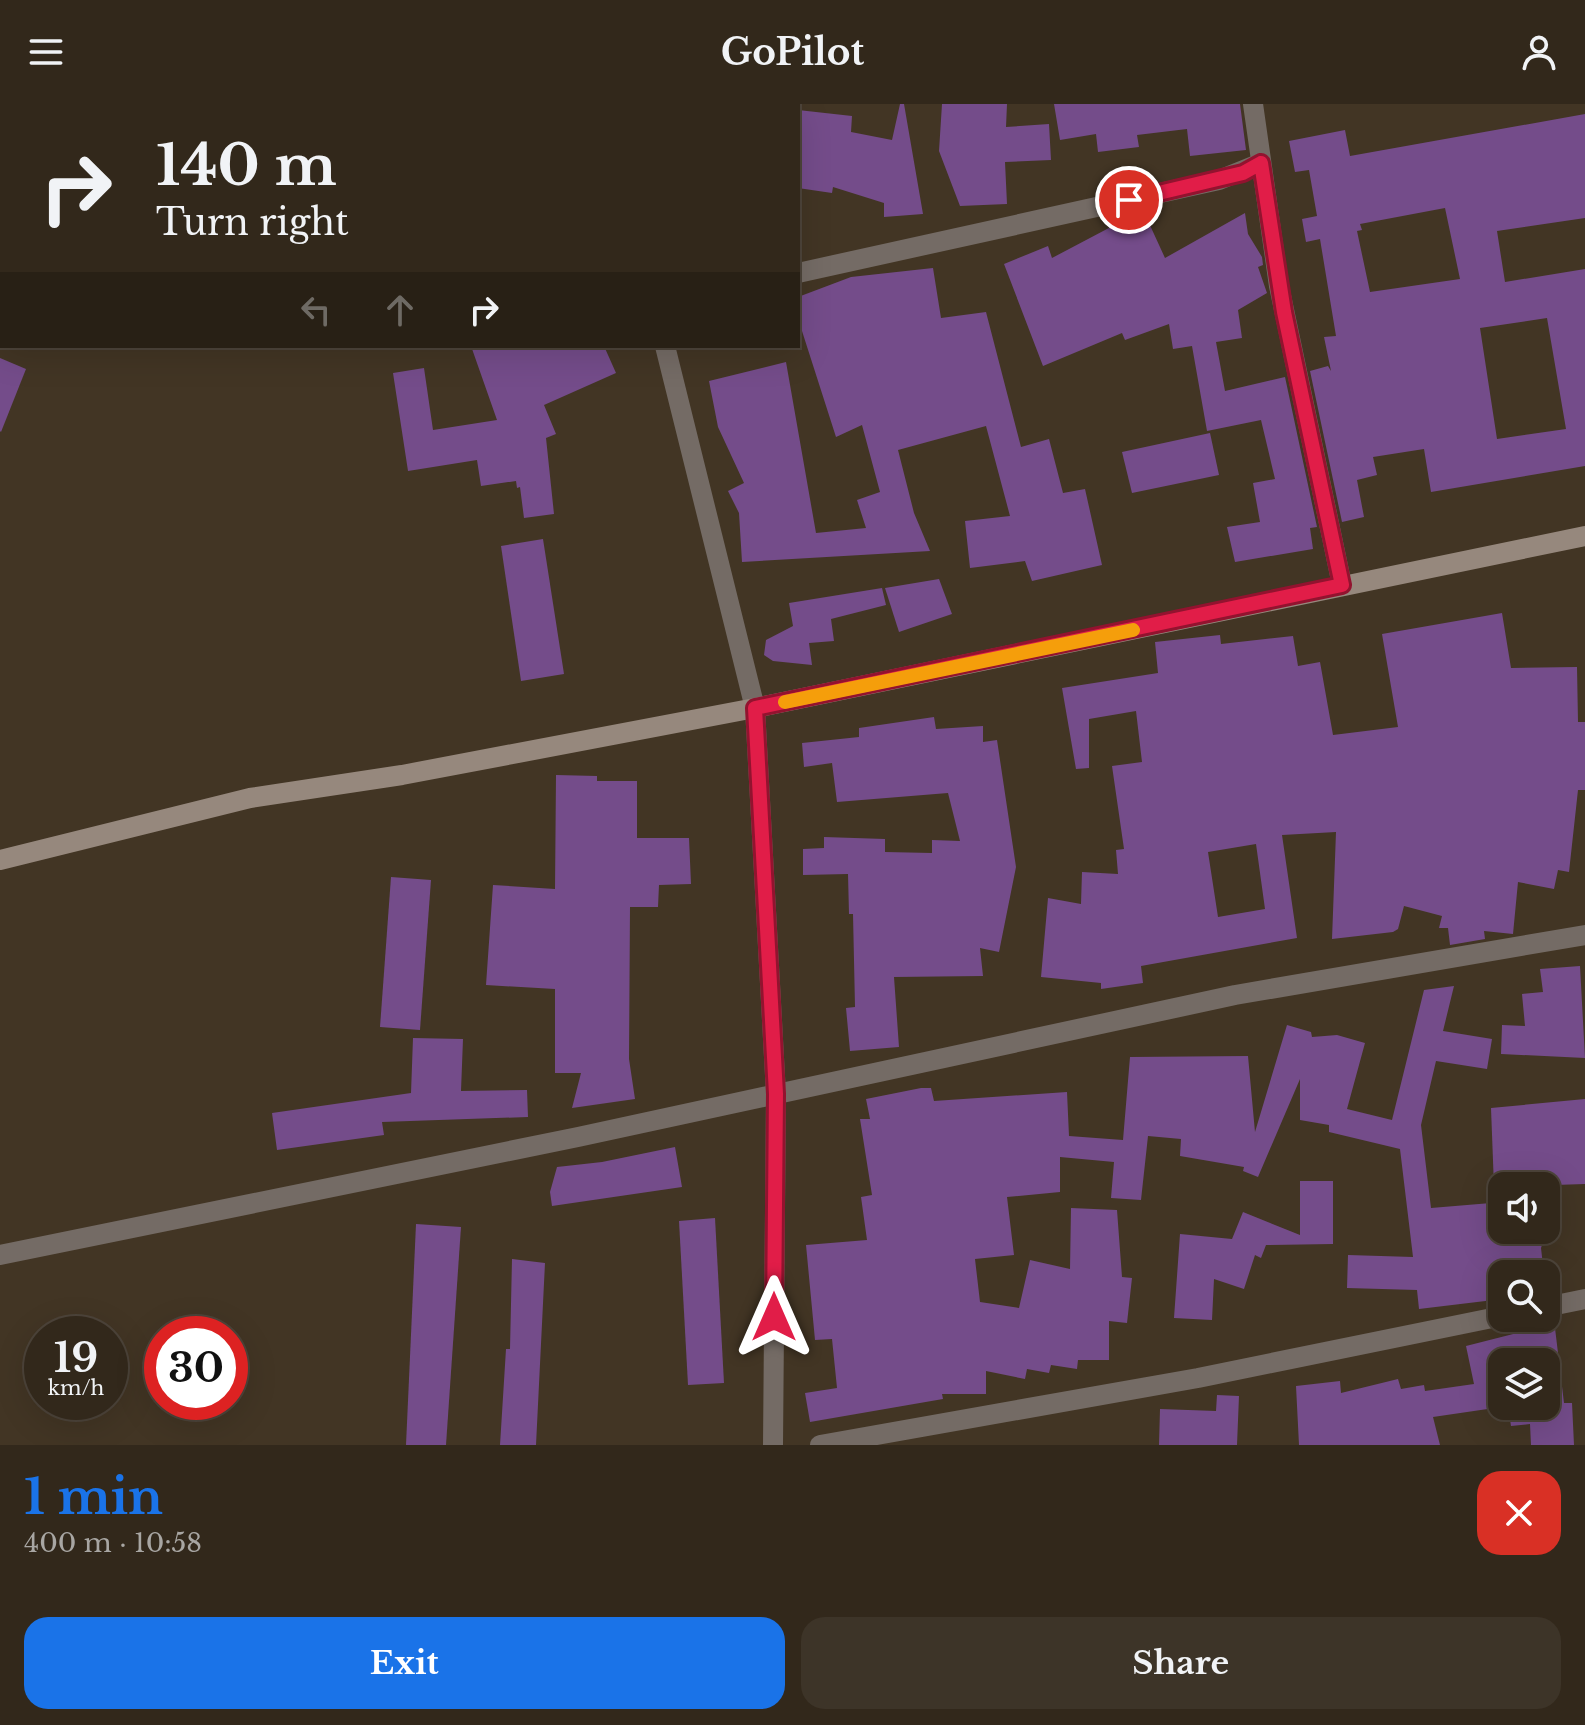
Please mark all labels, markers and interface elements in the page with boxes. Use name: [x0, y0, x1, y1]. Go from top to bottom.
icon: menu: [24, 30, 68, 74]
text: GoPilot: [721, 30, 864, 75]
icon: person: [1517, 30, 1561, 74]
text: 140 m: [156, 131, 337, 200]
icon: right: [24, 136, 128, 240]
pin: [1095, 166, 1163, 234]
icon: arrive: [1107, 178, 1151, 222]
text: Turn right: [156, 200, 349, 245]
icon: left: [294, 288, 338, 332]
icon: ahead: [378, 288, 422, 332]
icon: right: [462, 288, 506, 332]
map controls: [1488, 1172, 1560, 1420]
button: sound: [1488, 1172, 1560, 1244]
button: search: [1488, 1260, 1560, 1332]
position arrow: [732, 1275, 816, 1359]
speed limit sign: 30: [144, 1316, 248, 1420]
text: 19: [54, 1333, 98, 1383]
button: layers: [1488, 1348, 1560, 1420]
text: km/h: [48, 1376, 104, 1400]
text: 1 min: [24, 1467, 163, 1527]
button: close: [1477, 1471, 1561, 1555]
text: 400 m · 10:58: [24, 1527, 202, 1559]
button: Exit: [24, 1617, 785, 1709]
button: Share: [801, 1617, 1561, 1709]

